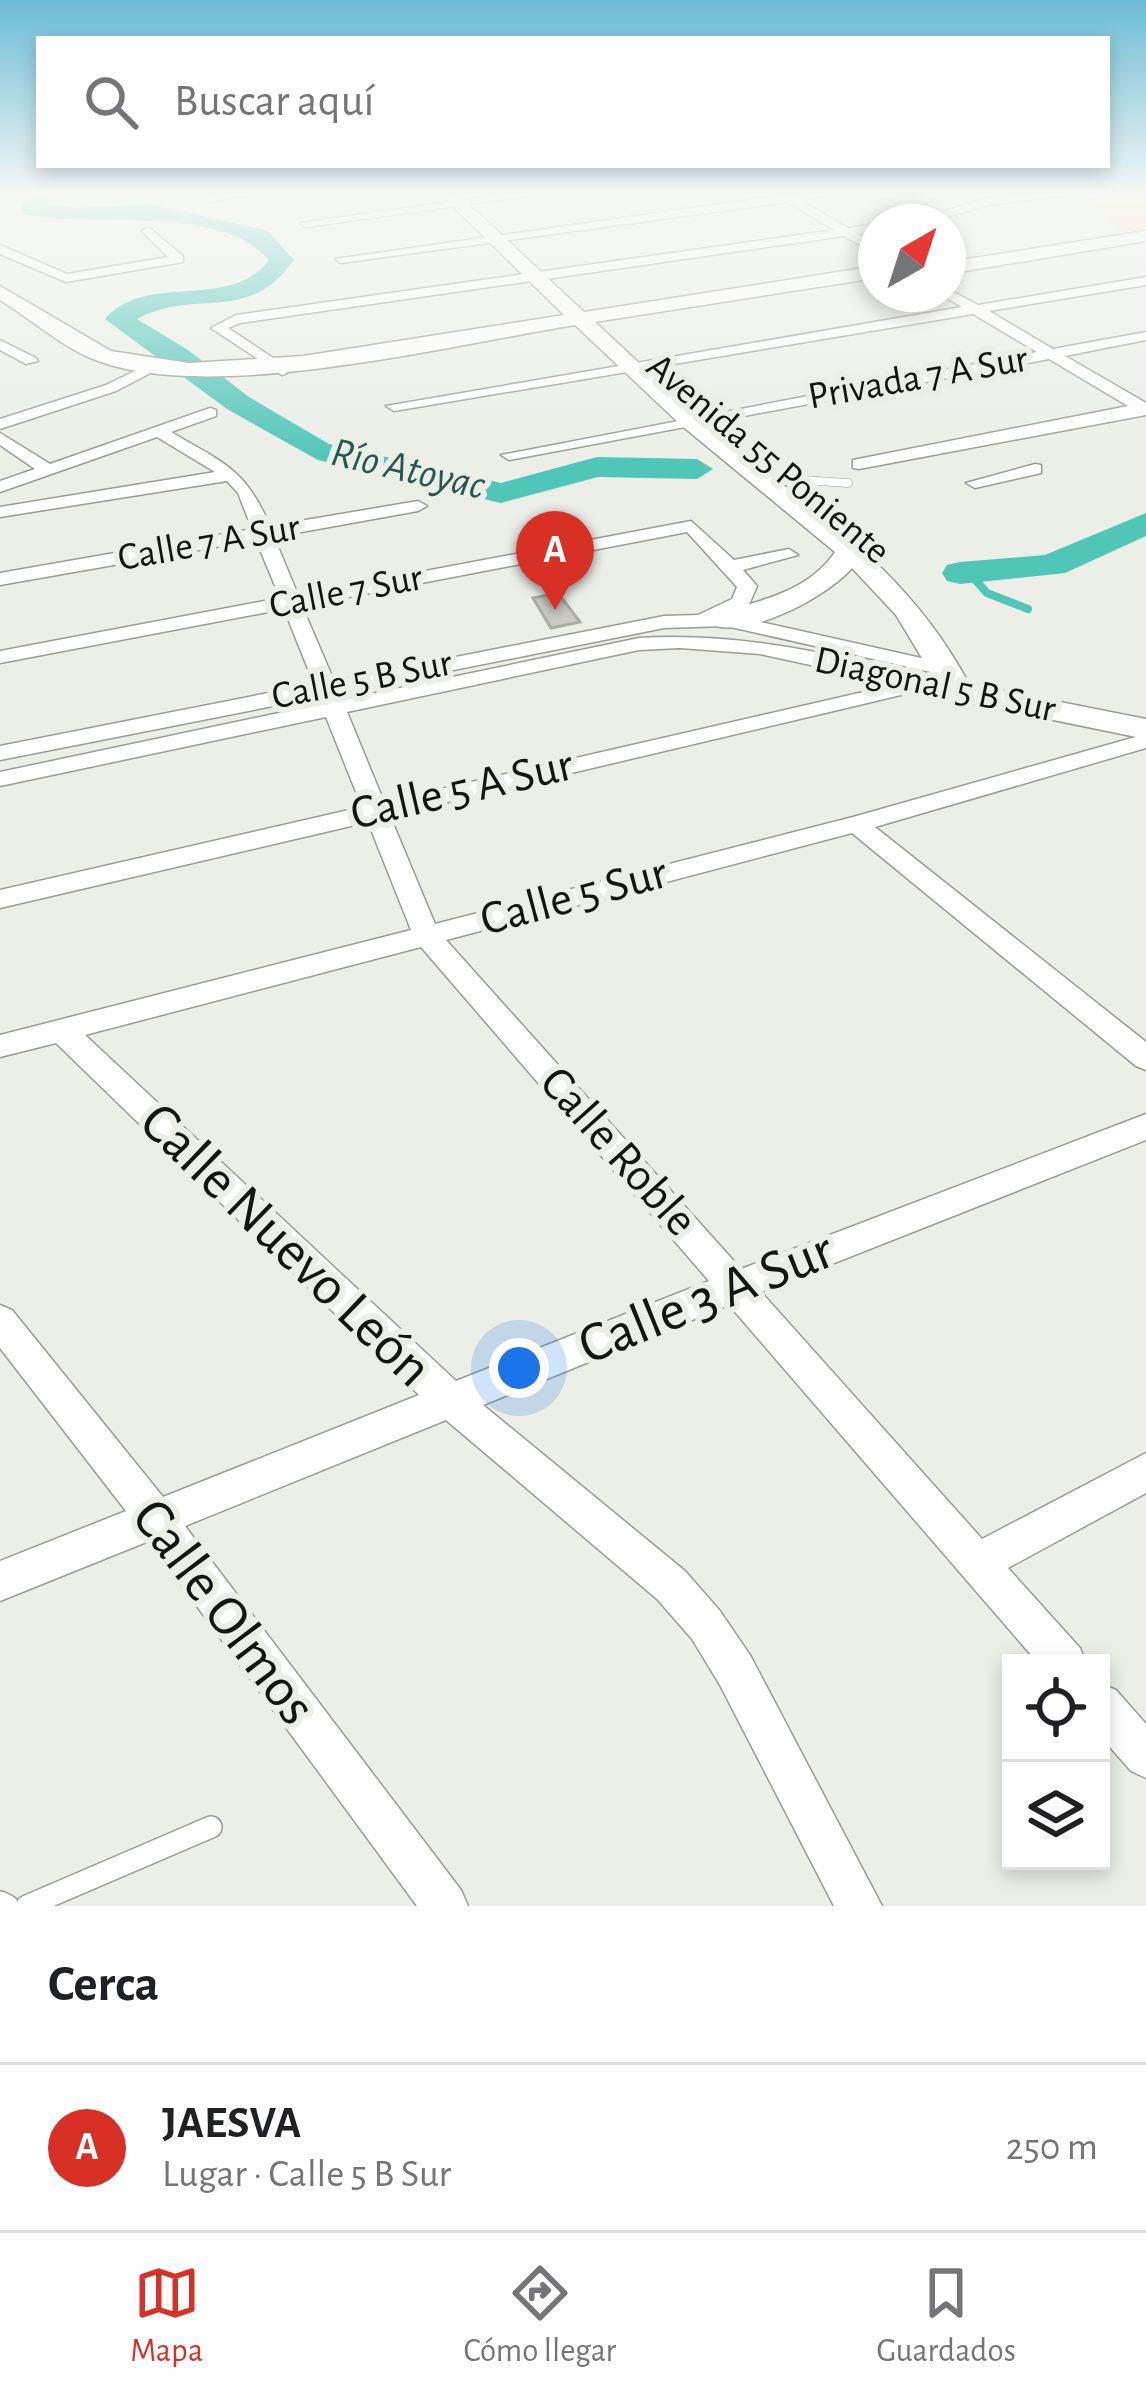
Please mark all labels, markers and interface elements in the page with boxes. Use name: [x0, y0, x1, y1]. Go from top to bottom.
search box: [36, 36, 1110, 168]
icon: search: [78, 69, 144, 135]
text: Buscar aquí: [174, 79, 374, 124]
north arrow: [858, 204, 966, 312]
street label: Privada 7 A Sur: [805, 339, 1031, 417]
street label: Avenida 55 Poniente: [639, 346, 897, 572]
water label: Río Atoyac: [327, 431, 490, 507]
street label: Calle 7 A Sur: [115, 508, 303, 578]
pin: A: [516, 511, 594, 610]
street label: Calle 7 Sur: [266, 558, 426, 626]
street label: Diagonal 5 B Sur: [811, 640, 1059, 730]
street label: Calle 5 B Sur: [269, 643, 456, 717]
street label: Calle 5 A Sur: [346, 741, 578, 839]
street label: Calle 5 Sur: [476, 849, 673, 945]
street label: Calle Roble: [531, 1059, 705, 1245]
street label: Calle Nuevo León: [129, 1092, 443, 1398]
street label: Calle 3 A Sur: [571, 1221, 842, 1375]
your location: [489, 1338, 549, 1398]
street label: Calle Olmos: [122, 1489, 326, 1735]
map controls: [1002, 1654, 1110, 1870]
button: locate: [1002, 1654, 1110, 1762]
button: layers: [1002, 1762, 1110, 1870]
text: Cerca: [48, 1959, 159, 2010]
text: JAESVA: [162, 2101, 301, 2146]
text: A: [75, 2128, 99, 2167]
text: 250 m: [1006, 2128, 1098, 2167]
text: Lugar · Calle 5 B Sur: [162, 2155, 451, 2194]
tab: Mapa: [130, 2260, 203, 2372]
tab: Cómo llegar: [463, 2260, 616, 2372]
tab: Guardados: [877, 2260, 1016, 2372]

